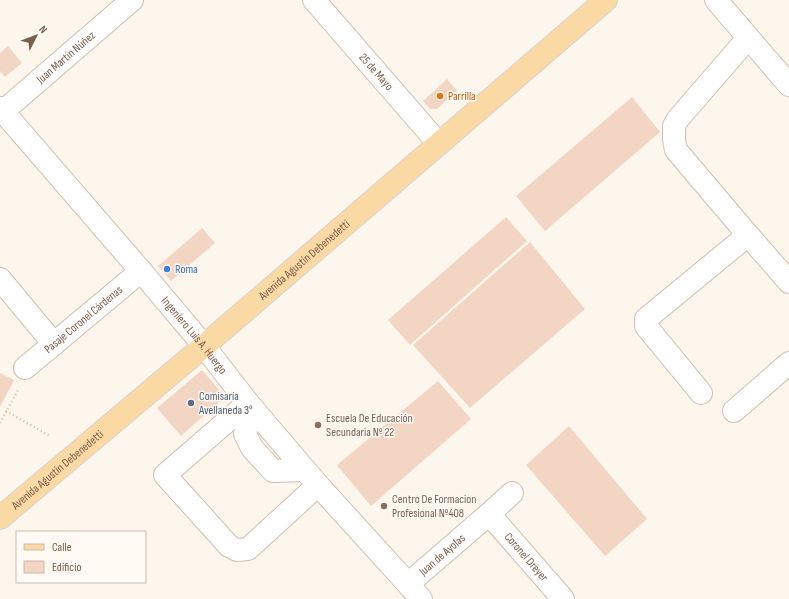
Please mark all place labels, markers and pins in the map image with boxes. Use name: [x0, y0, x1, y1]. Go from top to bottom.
place label: Parrilla: [448, 89, 476, 104]
marker: Parrilla: [435, 91, 445, 101]
place label: Roma: [175, 262, 198, 277]
marker: Roma: [162, 264, 172, 274]
place label: Comisaría Avellaneda 3°: [198, 389, 253, 418]
marker: Comisaría Avellaneda 3°: [186, 398, 196, 408]
place label: Escuela De Educación Secundaria Nº 22: [326, 411, 413, 440]
marker: Escuela De Educación Secundaria Nº 22: [313, 420, 323, 430]
place label: Centro De Formacion Profesional Nº408: [392, 492, 476, 521]
marker: Centro De Formacion Profesional Nº408: [379, 501, 389, 511]

